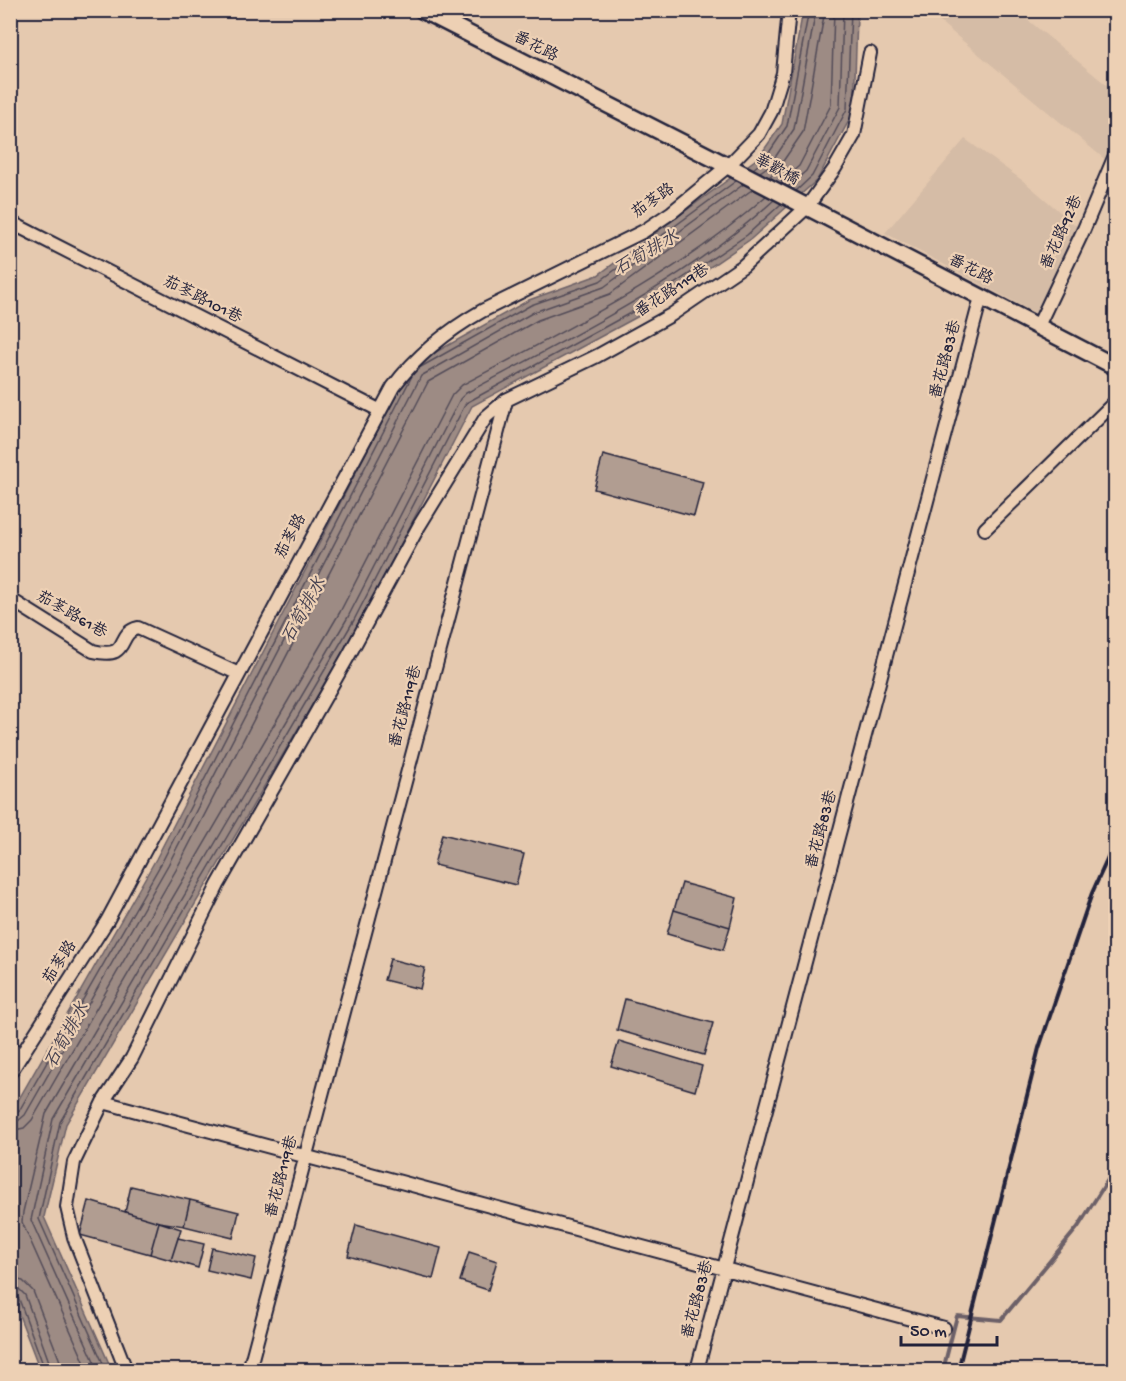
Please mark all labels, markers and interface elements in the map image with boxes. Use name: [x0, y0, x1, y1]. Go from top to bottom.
street label: 番花路: [509, 27, 562, 67]
street label: 華歡橋: [750, 150, 803, 191]
street label: 茄苳路: [628, 179, 679, 224]
street label: 番花路92巷: [1036, 192, 1088, 273]
water label: 石筍排水: [610, 226, 684, 281]
street label: 番花路: [944, 250, 997, 290]
street label: 番花路119巷: [631, 259, 714, 323]
street label: 茄苳路101巷: [159, 271, 246, 329]
street label: 番花路83巷: [925, 318, 967, 402]
street label: 茄苳路: [271, 510, 312, 563]
water label: 石筍排水: [277, 573, 332, 648]
street label: 茄苳路61巷: [32, 586, 111, 644]
street label: 番花路119巷: [385, 663, 427, 750]
street label: 番花路83巷: [801, 788, 843, 872]
street label: 茄苳路: [38, 937, 82, 988]
water label: 石筍排水: [40, 998, 95, 1073]
street label: 番花路119巷: [261, 1133, 303, 1220]
street label: 番花路83巷: [677, 1258, 719, 1342]
scale bar: [901, 1309, 997, 1347]
text: 50 m: [910, 1322, 947, 1343]

